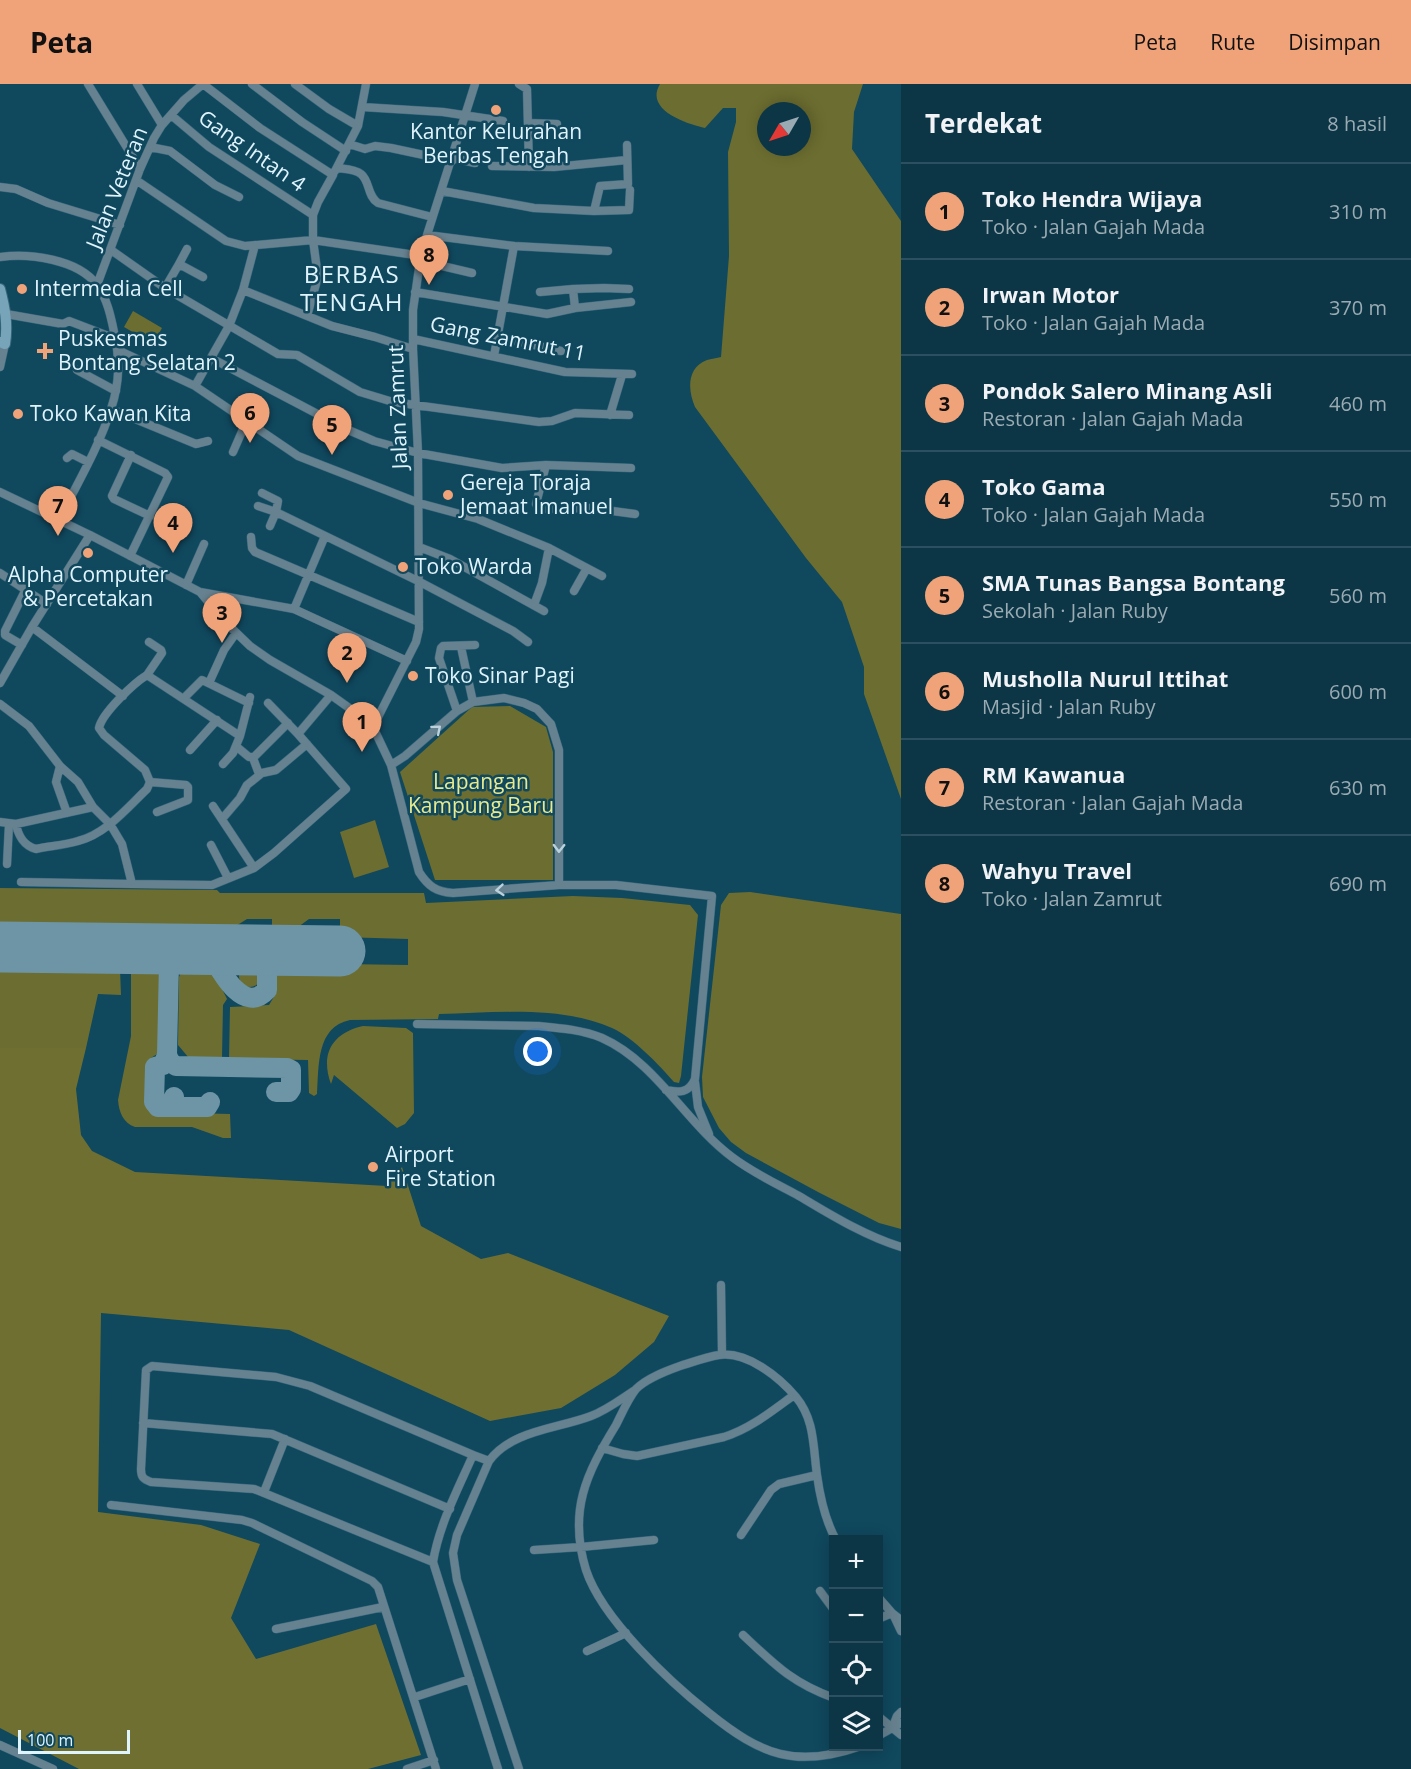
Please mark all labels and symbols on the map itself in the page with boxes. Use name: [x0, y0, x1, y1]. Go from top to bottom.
north arrow: [757, 102, 811, 156]
street label: Gang Intan 4: [193, 103, 312, 197]
marker: Kantor Kelurahan Berbas Tengah: [489, 103, 503, 117]
place label: Kantor Kelurahan Berbas Tengah: [410, 117, 582, 169]
street label: Jalan Veteran: [78, 122, 153, 255]
pin: 8: [410, 236, 448, 285]
district label: BERBAS TENGAH: [300, 257, 404, 318]
place label: Intermedia Cell: [34, 274, 183, 302]
marker: Intermedia Cell: [15, 282, 29, 296]
street label: Gang Zamrut 11: [428, 309, 589, 367]
place label: Puskesmas Bontang Selatan 2: [58, 324, 236, 376]
marker: Puskesmas Bontang Selatan 2: [36, 342, 54, 360]
street label: Jalan Zamrut: [381, 344, 413, 472]
pin: 6: [230, 394, 270, 443]
place label: Toko Kawan Kita: [30, 399, 191, 427]
pin: 5: [312, 406, 352, 455]
marker: Toko Kawan Kita: [11, 407, 25, 421]
place label: Gereja Toraja Jemaat Imanuel: [458, 468, 613, 520]
pin: 7: [38, 486, 78, 536]
marker: Gereja Toraja Jemaat Imanuel: [441, 488, 455, 502]
pin: 4: [154, 504, 192, 553]
marker: Alpha Computer & Percetakan: [81, 546, 95, 560]
place label: Toko Warda: [415, 552, 532, 580]
place label: Alpha Computer & Percetakan: [8, 560, 169, 612]
marker: Toko Warda: [396, 560, 410, 574]
pin: 3: [202, 594, 242, 643]
pin: 2: [328, 634, 366, 683]
place label: Toko Sinar Pagi: [425, 661, 575, 689]
marker: Toko Sinar Pagi: [406, 669, 420, 683]
pin: 1: [342, 702, 382, 752]
one-way arrow: [430, 725, 441, 736]
park label: Lapangan Kampung Baru: [408, 767, 554, 819]
one-way arrow: [553, 844, 565, 853]
one-way arrow: [496, 883, 505, 896]
your location: [523, 1037, 552, 1066]
place label: Airport Fire Station: [385, 1140, 496, 1192]
marker: Airport Fire Station: [366, 1160, 380, 1174]
scale bar: [18, 1727, 130, 1754]

